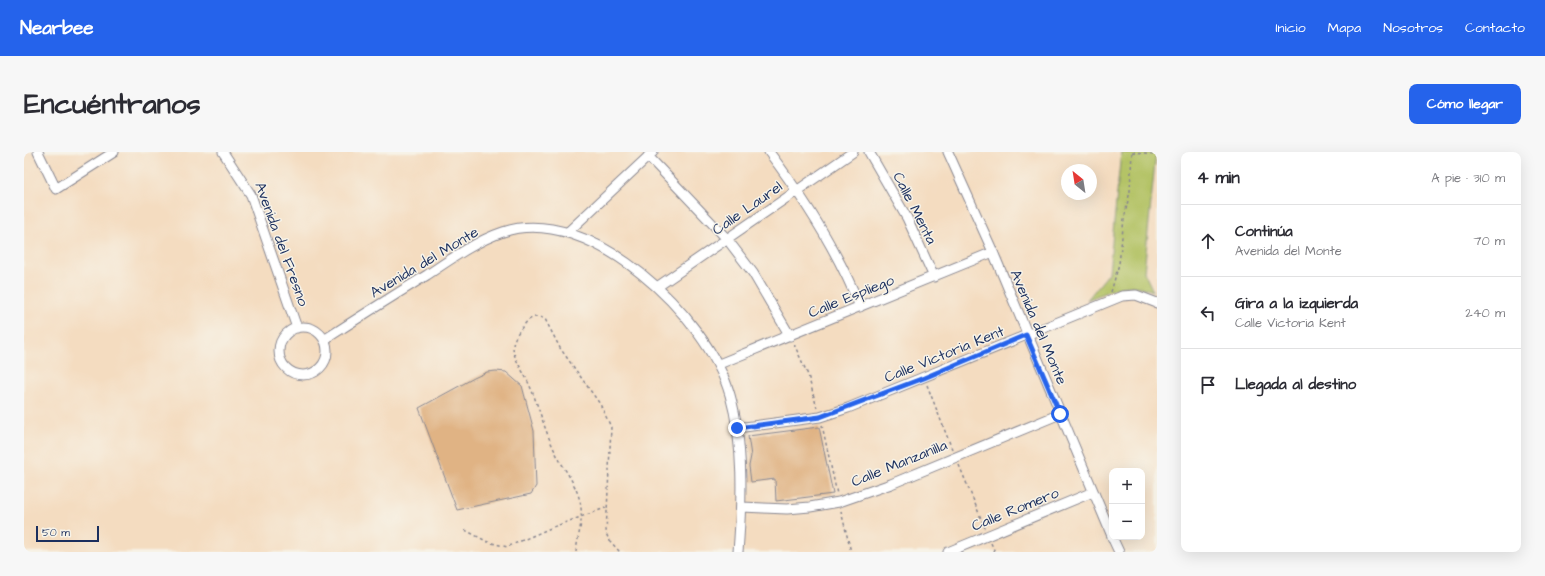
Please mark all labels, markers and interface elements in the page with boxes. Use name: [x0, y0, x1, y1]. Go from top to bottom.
text: Nearbee: [20, 15, 94, 42]
text: Inicio: [1275, 18, 1306, 38]
text: Mapa: [1328, 18, 1361, 38]
text: Nosotros: [1383, 18, 1443, 38]
text: Contacto: [1465, 18, 1525, 38]
button: Cómo llegar: [1409, 84, 1521, 124]
text: Encuéntranos: [24, 85, 200, 124]
north arrow: [1061, 164, 1097, 200]
text: 4 min: [1197, 166, 1240, 190]
street label: Calle Menta: [887, 168, 942, 248]
text: A pie · 310 m: [1431, 169, 1505, 187]
street label: Calle Laurel: [708, 176, 787, 240]
street label: Avenida del Fresno: [249, 179, 314, 310]
text: Continúa: [1235, 221, 1293, 242]
street label: Avenida del Monte: [366, 222, 483, 303]
icon: ahead: [1197, 230, 1219, 252]
text: 70 m: [1473, 232, 1505, 250]
text: Avenida del Monte: [1235, 242, 1342, 260]
street label: Avenida del Monte: [1005, 266, 1072, 388]
street label: Calle Espliego: [805, 270, 898, 324]
text: Gira a la izquierda: [1235, 293, 1358, 314]
icon: left: [1197, 302, 1219, 324]
text: 240 m: [1465, 304, 1505, 322]
text: Calle Victoria Kent: [1235, 314, 1346, 332]
street label: Calle Victoria Kent: [881, 321, 1007, 388]
icon: arrive: [1197, 374, 1219, 396]
text: Llegada al destino: [1235, 374, 1356, 395]
route start: [1051, 405, 1069, 423]
route end: [728, 419, 746, 437]
street label: Calle Manzanilla: [848, 435, 951, 492]
map controls: [1109, 468, 1145, 540]
button: +: [1109, 468, 1145, 504]
street label: Calle Romero: [968, 482, 1063, 537]
button: −: [1109, 504, 1145, 540]
scale bar: [36, 524, 99, 543]
text: 50 m: [42, 525, 70, 540]

